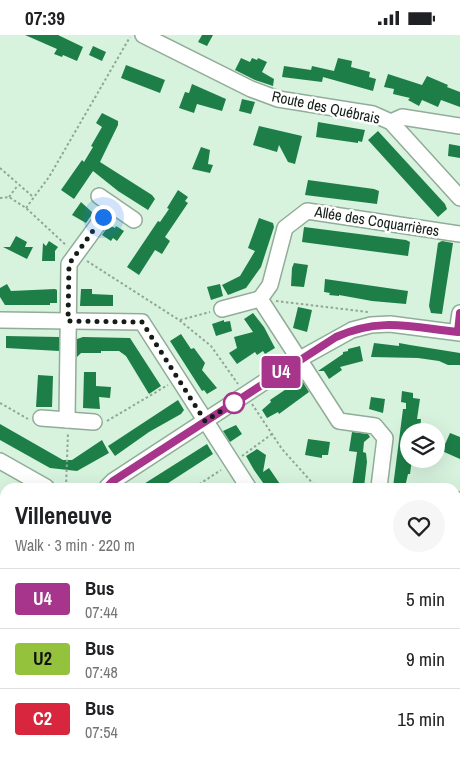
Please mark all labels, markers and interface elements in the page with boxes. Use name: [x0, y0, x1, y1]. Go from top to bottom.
text: 07:39: [25, 5, 65, 31]
street label: Route des Québrais: [270, 85, 382, 129]
street label: Allée des Coquarrières: [312, 201, 441, 241]
your location: [91, 205, 116, 230]
line badge: U4: [258, 356, 304, 388]
text: U4: [272, 359, 290, 384]
unlabelled marker: [223, 392, 245, 414]
map controls: [400, 423, 445, 468]
button: layers: [400, 423, 445, 468]
text: Villeneuve: [15, 499, 112, 531]
button: heart: [393, 500, 445, 552]
text: Walk · 3 min · 220 m: [15, 534, 135, 556]
text: Bus: [85, 575, 114, 601]
text: U4: [33, 586, 52, 611]
text: 5 min: [406, 586, 445, 612]
text: 07:44: [85, 601, 118, 623]
text: Bus: [85, 635, 114, 661]
text: U2: [33, 646, 52, 671]
text: 9 min: [406, 646, 445, 672]
text: 07:48: [85, 661, 118, 683]
text: Bus: [85, 695, 114, 721]
text: C2: [33, 706, 52, 731]
text: 15 min: [397, 706, 445, 732]
text: 07:54: [85, 721, 118, 743]

